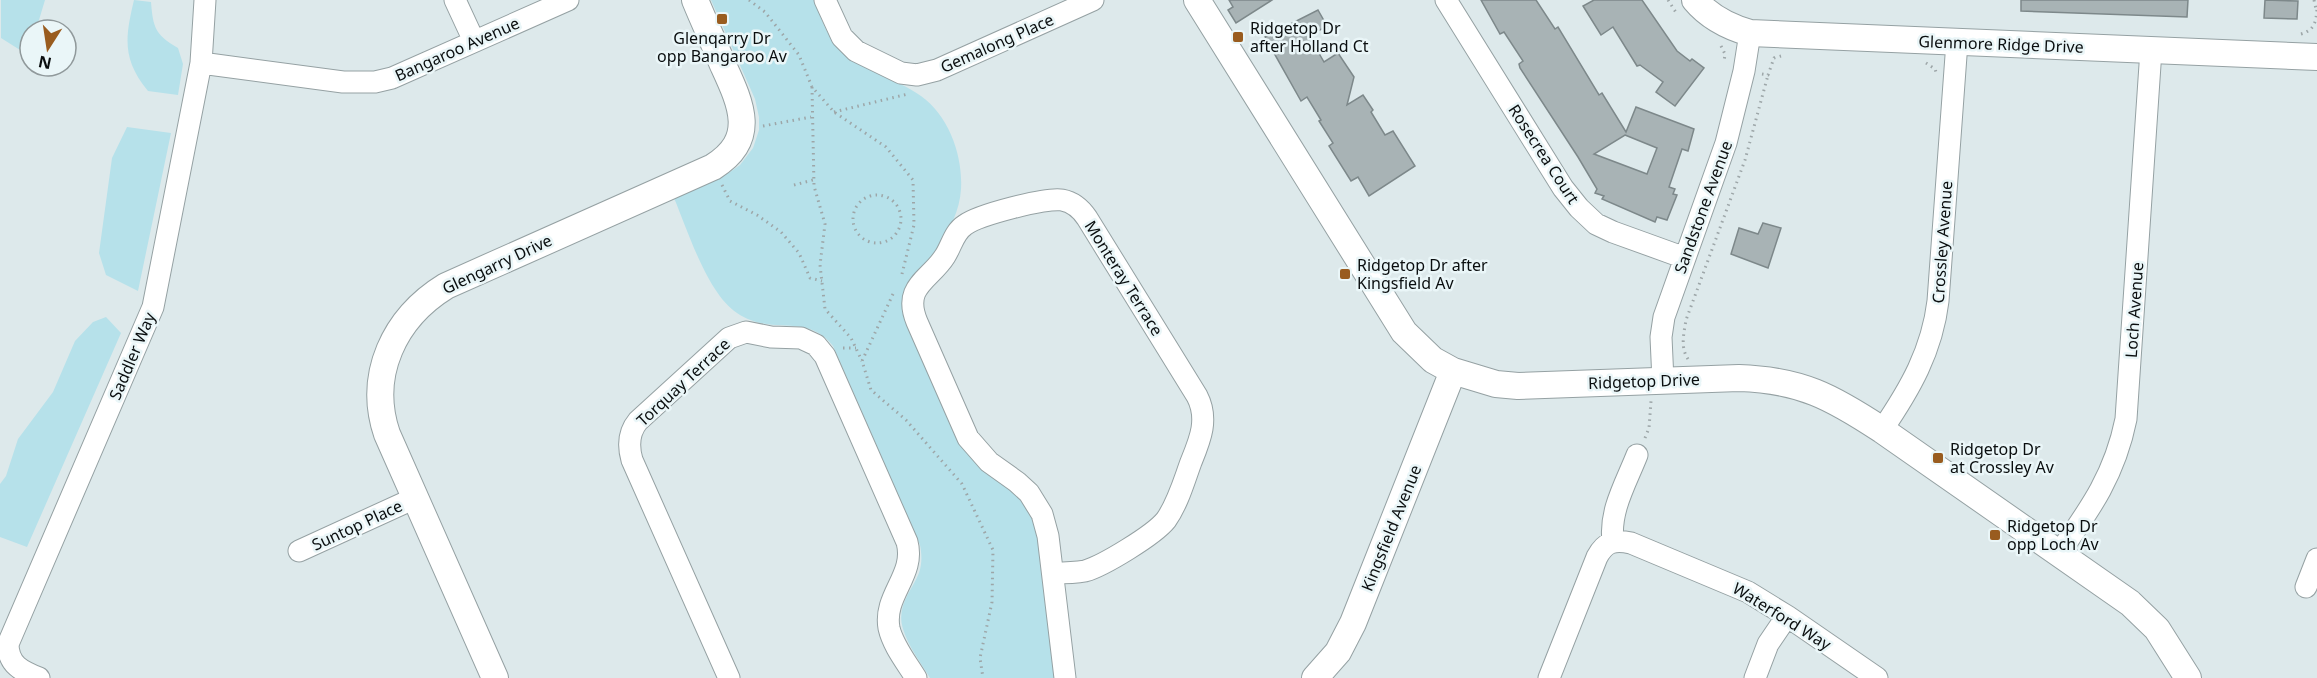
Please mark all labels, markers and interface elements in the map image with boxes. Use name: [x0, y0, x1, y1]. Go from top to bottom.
street label: Gemalong Place: [937, 8, 1057, 78]
street label: Bangaroo Avenue: [391, 12, 523, 86]
marker: Glenqarry Dr opp Bangaroo Av: [715, 12, 729, 26]
place label: Ridgetop Dr after Holland Ct: [1250, 17, 1369, 57]
north arrow: [18, 18, 78, 78]
place label: Glenqarry Dr opp Bangaroo Av: [657, 27, 788, 67]
marker: Ridgetop Dr after Holland Ct: [1231, 30, 1245, 44]
street label: Glenmore Ridge Drive: [1918, 30, 2084, 58]
text: N: [36, 51, 54, 75]
street label: Rosecrea Court: [1504, 100, 1585, 208]
street label: Sandstone Avenue: [1669, 138, 1737, 276]
street label: Crossley Avenue: [1927, 180, 1957, 304]
street label: Monteray Terrace: [1080, 216, 1168, 340]
street label: Glengarry Drive: [439, 229, 555, 299]
place label: Ridgetop Dr after Kingsfield Av: [1357, 254, 1488, 294]
street label: Loch Avenue: [2120, 261, 2148, 359]
marker: Ridgetop Dr after Kingsfield Av: [1338, 267, 1352, 281]
street label: Saddler Way: [104, 308, 161, 403]
street label: Torquay Terrace: [632, 333, 734, 431]
street label: Ridgetop Drive: [1588, 368, 1700, 394]
place label: Ridgetop Dr at Crossley Av: [1950, 438, 2055, 478]
marker: Ridgetop Dr at Crossley Av: [1931, 451, 1945, 465]
street label: Kingsfield Avenue: [1356, 462, 1426, 594]
street label: Suntop Place: [308, 494, 406, 556]
place label: Ridgetop Dr opp Loch Av: [2007, 515, 2100, 555]
marker: Ridgetop Dr opp Loch Av: [1988, 528, 2002, 542]
street label: Waterford Way: [1729, 577, 1836, 655]

